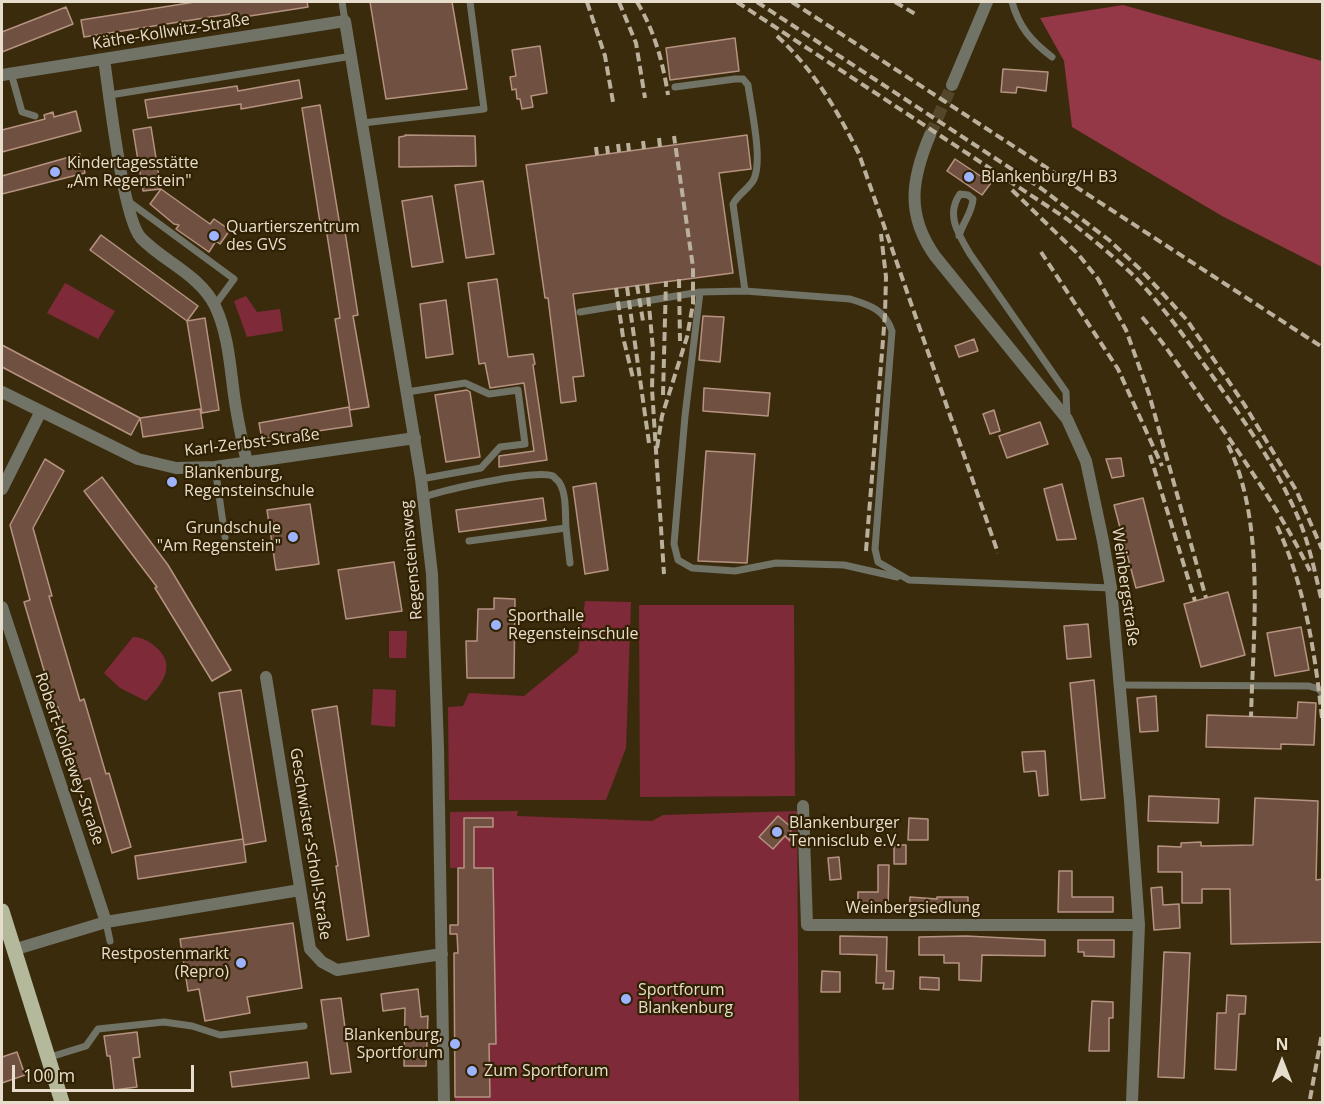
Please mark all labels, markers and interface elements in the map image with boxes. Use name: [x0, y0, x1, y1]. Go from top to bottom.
street label: Käthe-Kollwitz-Straße: [91, 10, 251, 54]
place label: Kindertagesstätte „Am Regenstein": [67, 153, 198, 191]
marker: Kindertagesstätte „Am Regenstein": [48, 165, 62, 179]
place label: Blankenburg/H B3: [981, 167, 1117, 187]
marker: Blankenburg/H B3: [962, 170, 976, 184]
place label: Quartierszentrum des GVS: [226, 217, 360, 255]
marker: Quartierszentrum des GVS: [207, 229, 221, 243]
street label: Karl-Zerbst-Straße: [183, 425, 321, 461]
place label: Blankenburg, Regensteinschule: [184, 463, 314, 501]
marker: Blankenburg, Regensteinschule: [165, 475, 179, 489]
street label: Regensteinsweg: [397, 499, 427, 621]
place label: Grundschule "Am Regenstein": [157, 518, 281, 556]
street label: Weinbergstraße: [1107, 527, 1143, 647]
marker: Grundschule "Am Regenstein": [286, 530, 300, 544]
place label: Sporthalle Regensteinschule: [508, 606, 638, 644]
marker: Sporthalle Regensteinschule: [489, 618, 503, 632]
street label: Robert-Koldewey-Straße: [30, 670, 108, 848]
street label: Geschwister-Scholl-Straße: [285, 747, 335, 941]
place label: Blankenburger Tennisclub e.V.: [789, 813, 900, 851]
marker: Blankenburger Tennisclub e.V.: [770, 825, 784, 839]
street label: Weinbergsiedlung: [846, 898, 980, 918]
place label: Restpostenmarkt (Repro): [101, 944, 229, 982]
marker: Restpostenmarkt (Repro): [234, 956, 248, 970]
place label: Sportforum Blankenburg: [638, 980, 733, 1018]
marker: Sportforum Blankenburg: [619, 992, 633, 1006]
place label: Blankenburg, Sportforum: [344, 1025, 443, 1063]
north arrow: [1252, 1032, 1312, 1092]
text: N: [1275, 1033, 1289, 1055]
marker: Blankenburg, Sportforum: [448, 1037, 462, 1051]
scale bar: [15, 1053, 196, 1091]
place label: Zum Sportforum: [484, 1061, 609, 1081]
text: 100 m: [23, 1063, 75, 1087]
marker: Zum Sportforum: [465, 1064, 479, 1078]

